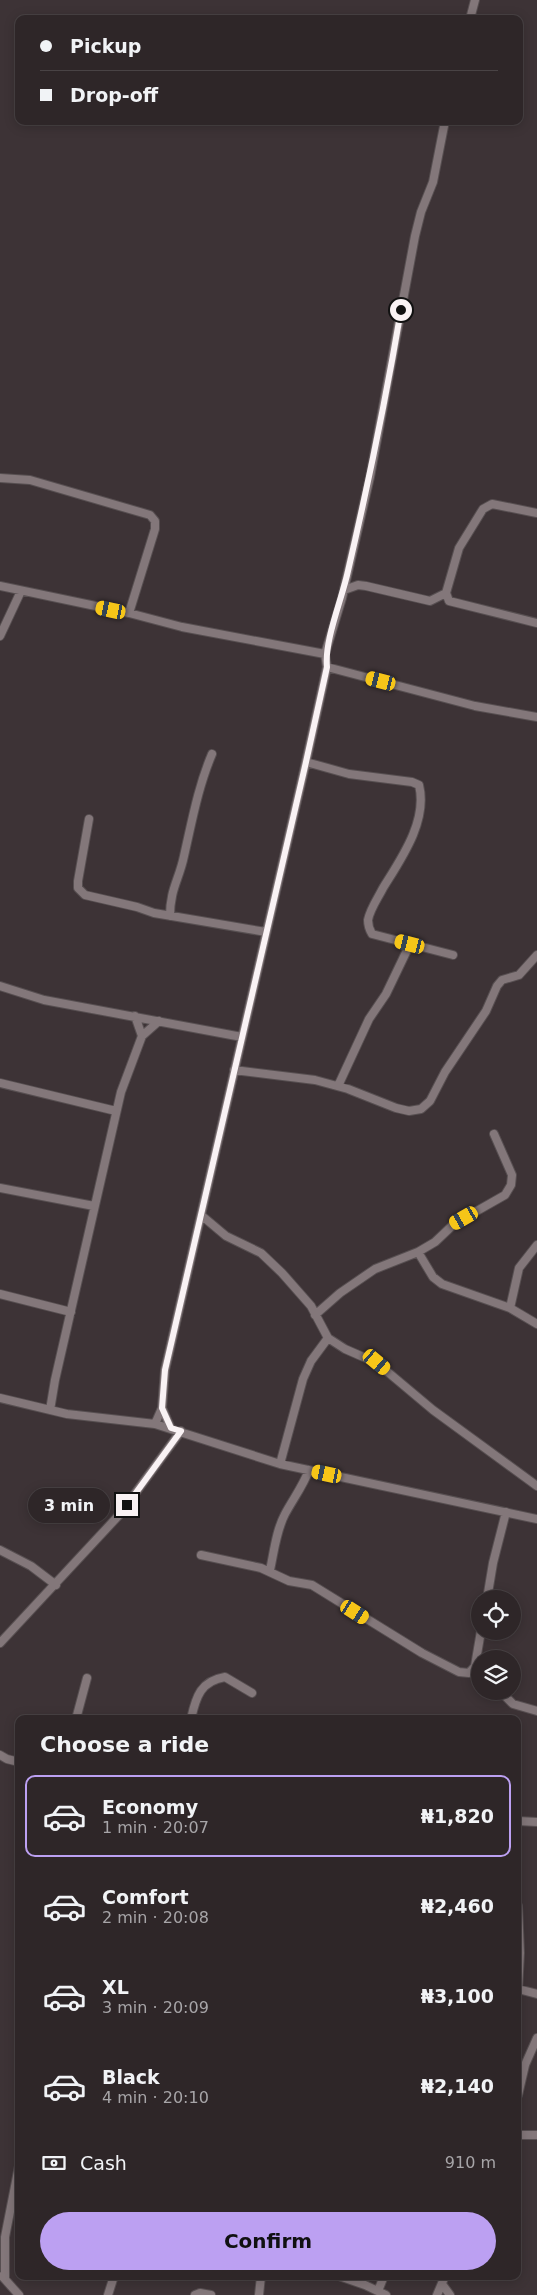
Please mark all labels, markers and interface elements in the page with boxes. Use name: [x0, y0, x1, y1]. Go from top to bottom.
text: Pickup: [70, 35, 141, 57]
text: Drop-off: [70, 84, 158, 106]
route start: [390, 299, 412, 321]
car: [94, 600, 127, 620]
car: [364, 670, 397, 692]
car: [393, 933, 426, 955]
car: [447, 1204, 480, 1232]
car: [360, 1347, 393, 1377]
car: [310, 1464, 343, 1484]
callout: 3 min: [27, 1488, 110, 1522]
route end: [116, 1494, 138, 1516]
text: 3 min: [44, 1496, 94, 1515]
map controls: [471, 1590, 521, 1700]
button: locate: [471, 1590, 521, 1640]
car: [338, 1598, 371, 1626]
button: layers: [471, 1650, 521, 1700]
text: Choose a ride: [40, 1732, 209, 1757]
icon: car: [42, 1794, 87, 1839]
text: Economy: [102, 1796, 198, 1818]
text: ₦1,820: [421, 1805, 494, 1827]
text: 1 min · 20:07: [102, 1818, 209, 1837]
icon: car: [42, 1884, 87, 1929]
text: Comfort: [102, 1886, 189, 1908]
text: ₦2,460: [421, 1895, 494, 1917]
text: 2 min · 20:08: [102, 1908, 209, 1927]
icon: car: [42, 1974, 87, 2019]
text: XL: [102, 1976, 129, 1998]
text: ₦3,100: [421, 1985, 494, 2007]
text: 3 min · 20:09: [102, 1998, 209, 2017]
icon: car: [42, 2064, 87, 2109]
text: Black: [102, 2066, 160, 2088]
text: ₦2,140: [421, 2075, 494, 2097]
text: 4 min · 20:10: [102, 2088, 209, 2107]
icon: cash: [40, 2149, 68, 2177]
text: Cash: [80, 2152, 127, 2174]
text: 910 m: [445, 2153, 496, 2172]
button: Confirm: [40, 2212, 496, 2270]

